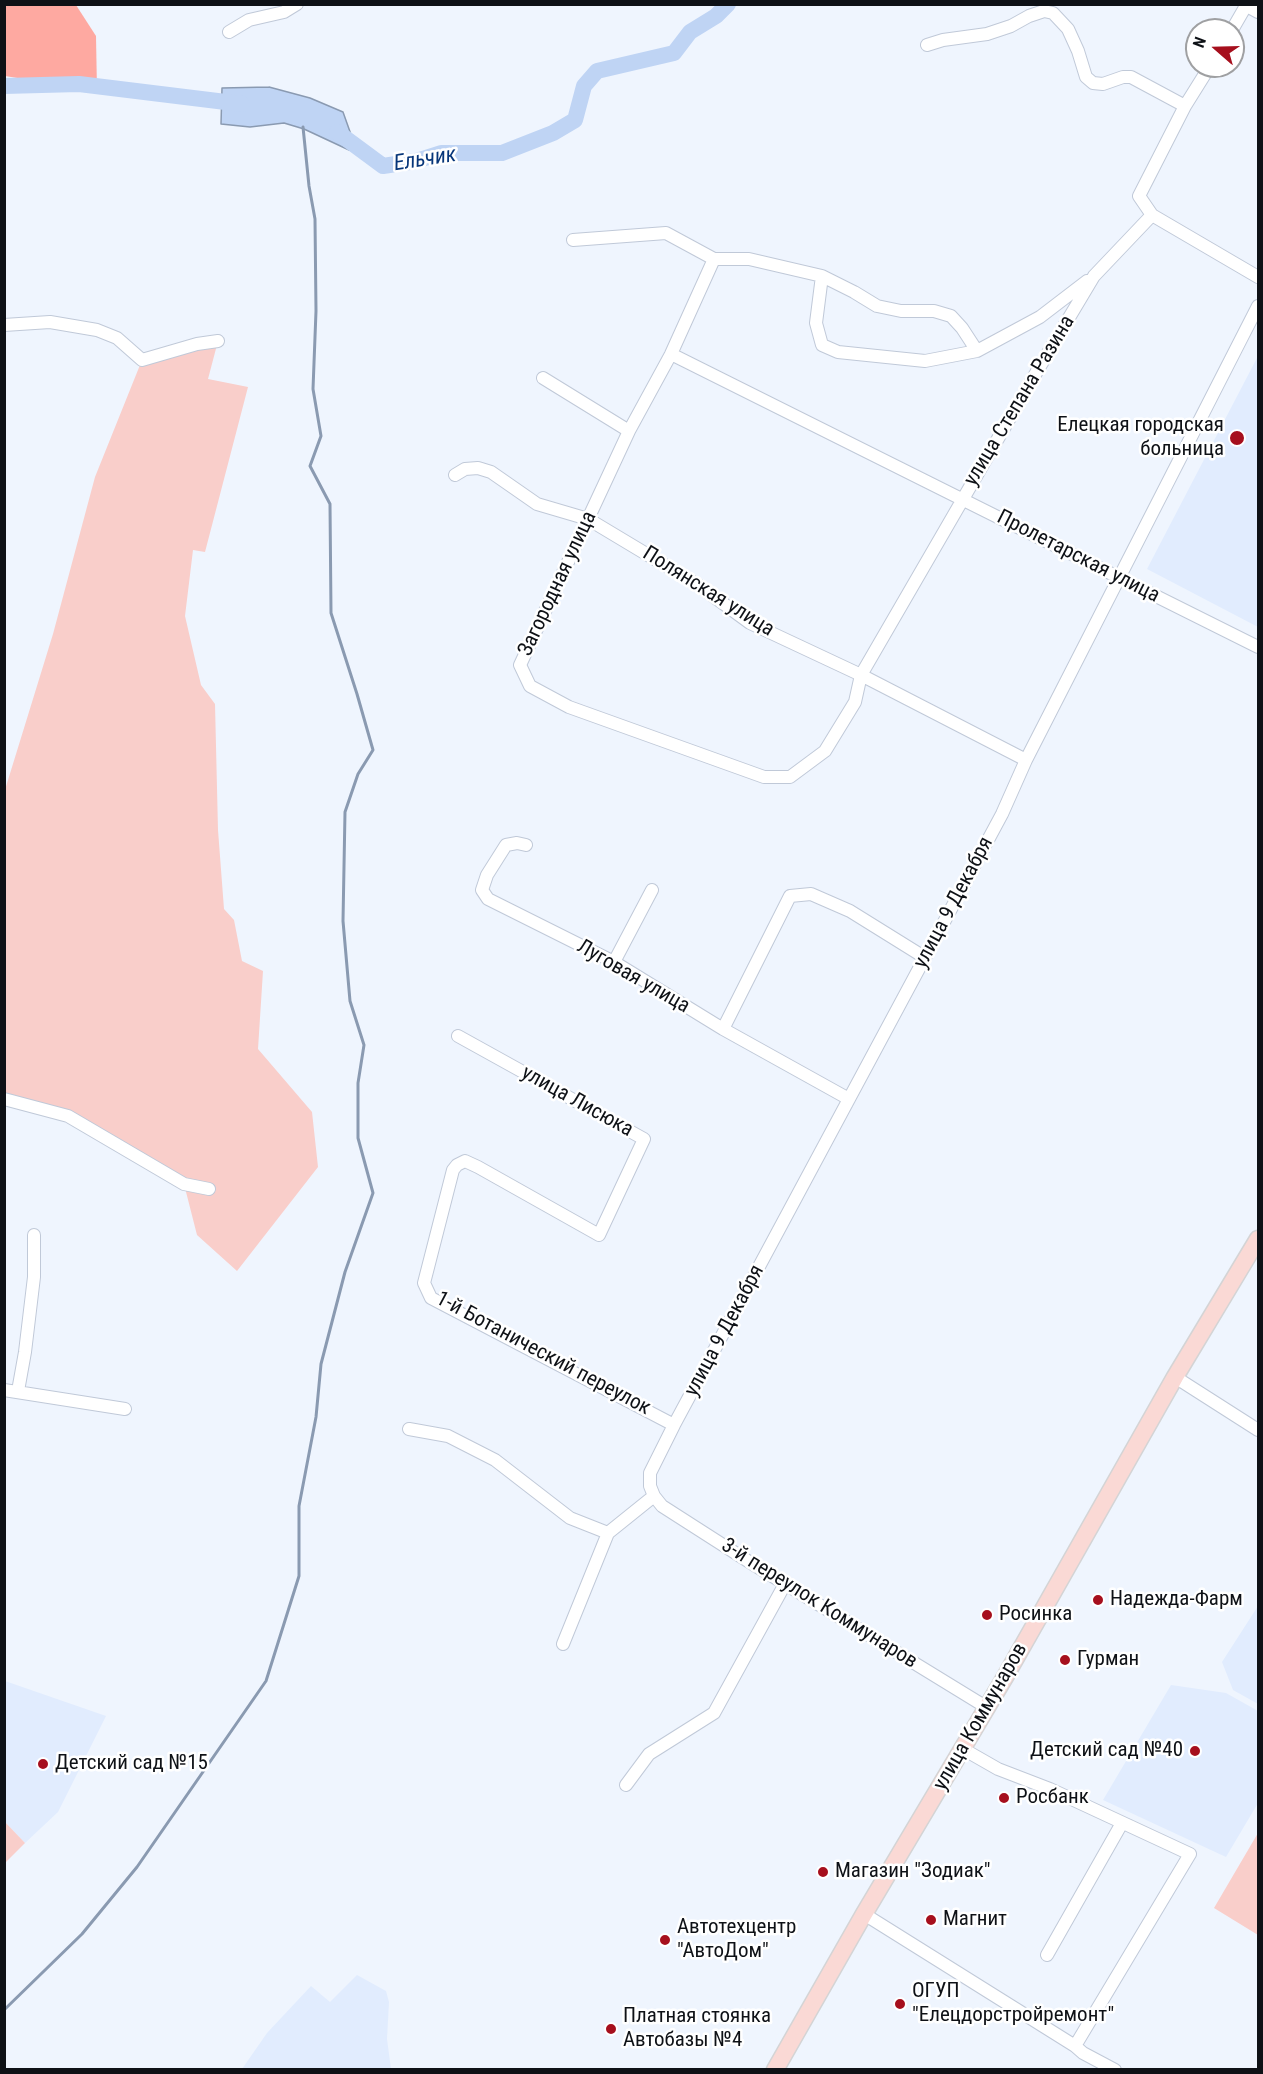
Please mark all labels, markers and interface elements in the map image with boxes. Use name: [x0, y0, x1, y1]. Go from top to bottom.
north arrow: [1185, 18, 1245, 78]
text: N: [1189, 35, 1210, 50]
water label: Ельчик: [392, 142, 458, 178]
street label: улица Степана Разина: [959, 311, 1081, 491]
place label: Елецкая городская больница: [1057, 413, 1224, 463]
marker: Елецкая городская больница: [1228, 429, 1246, 447]
street label: Пролетарская улица: [993, 505, 1163, 609]
street label: Загородная улица: [513, 508, 603, 660]
street label: Полянская улица: [637, 541, 779, 643]
street label: улица 9 Декабря: [909, 833, 999, 973]
street label: Луговая улица: [572, 935, 694, 1019]
street label: улица Лисюка: [517, 1061, 637, 1143]
street label: улица 9 Декабря: [680, 1261, 770, 1401]
street label: 1-й Ботанический переулок: [431, 1287, 655, 1421]
street label: 3-й переулок Коммунаров: [716, 1533, 922, 1675]
place label: Надежда-Фарм: [1110, 1587, 1243, 1613]
marker: Надежда-Фарм: [1091, 1593, 1105, 1607]
place label: Росинка: [999, 1602, 1072, 1628]
marker: Росинка: [980, 1608, 994, 1622]
street label: улица Коммунаров: [929, 1639, 1033, 1795]
place label: Гурман: [1077, 1647, 1139, 1673]
marker: Гурман: [1058, 1653, 1072, 1667]
place label: Детский сад №40: [1030, 1738, 1183, 1764]
marker: Детский сад №40: [1188, 1744, 1202, 1758]
place label: Детский сад №15: [55, 1751, 208, 1777]
marker: Детский сад №15: [36, 1757, 50, 1771]
place label: Росбанк: [1016, 1785, 1089, 1811]
marker: Росбанк: [997, 1791, 1011, 1805]
place label: Магазин "Зодиак": [835, 1859, 991, 1885]
marker: Магазин "Зодиак": [816, 1865, 830, 1879]
place label: Магнит: [943, 1907, 1007, 1933]
marker: Магнит: [924, 1913, 938, 1927]
place label: Автотехцентр "АвтоДом": [677, 1915, 796, 1965]
marker: Автотехцентр "АвтоДом": [658, 1933, 672, 1947]
place label: ОГУП "Елецдорстройремонт": [912, 1979, 1114, 2029]
marker: ОГУП "Елецдорстройремонт": [893, 1997, 907, 2011]
place label: Платная стоянка Автобазы №4: [623, 2004, 771, 2054]
marker: Платная стоянка Автобазы №4: [604, 2022, 618, 2036]

